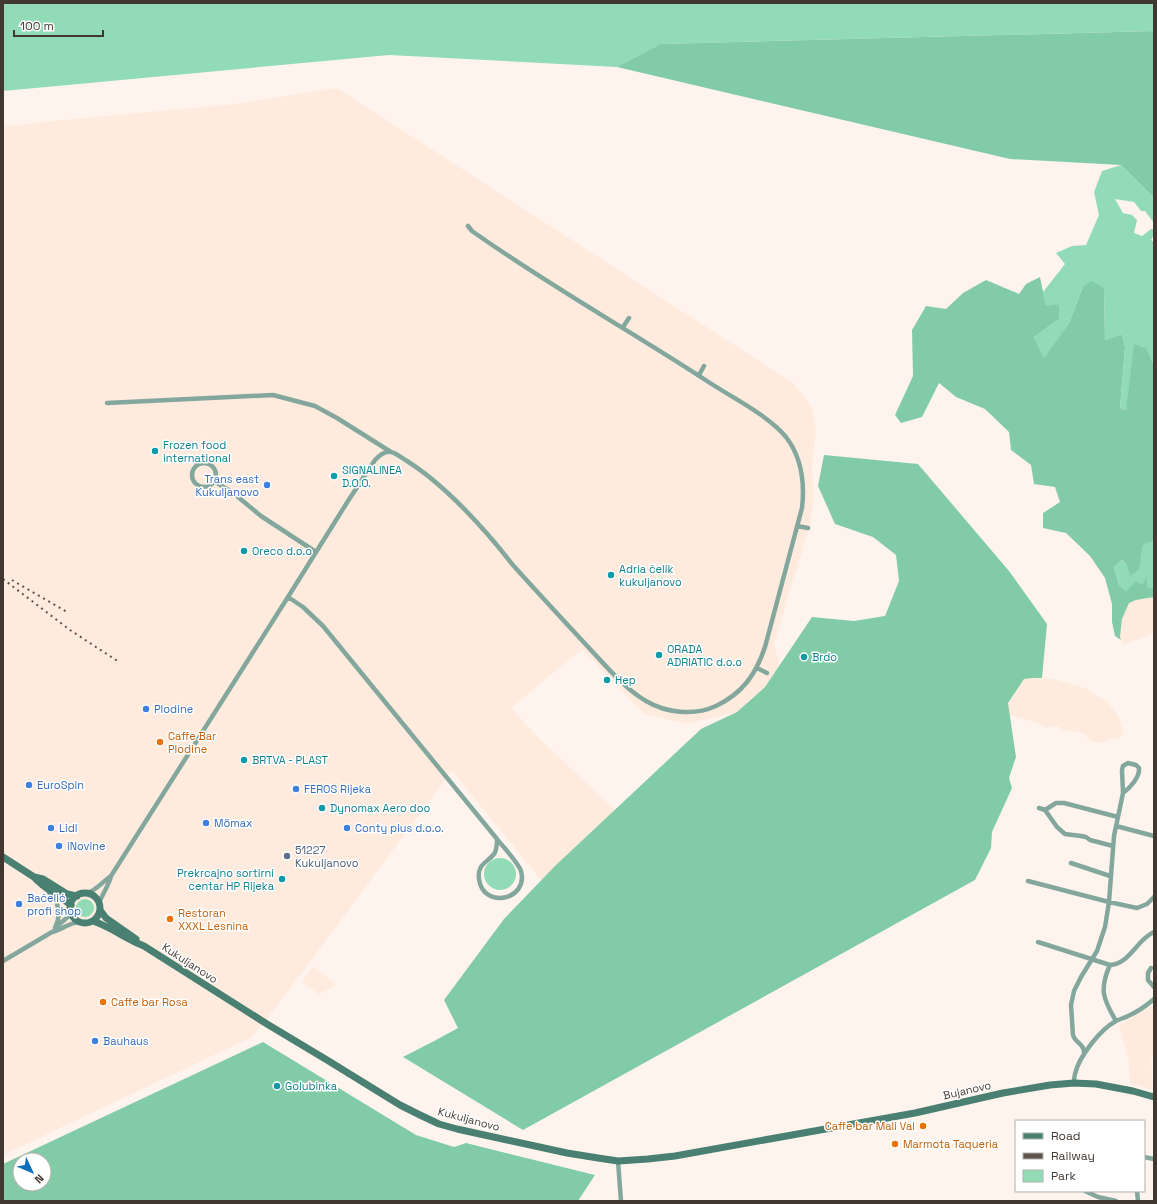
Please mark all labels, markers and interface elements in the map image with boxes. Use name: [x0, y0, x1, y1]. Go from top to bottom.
scale bar: [14, 12, 103, 38]
text: 100 m: [20, 18, 54, 34]
place label: Frozen food international: [163, 438, 231, 465]
marker: Frozen food international: [150, 446, 160, 456]
place label: SIGNALINEA D.O.O.: [342, 463, 402, 490]
marker: SIGNALINEA D.O.O.: [329, 471, 339, 481]
place label: Trans east Kukuljanovo: [195, 472, 259, 499]
marker: Trans east Kukuljanovo: [262, 480, 272, 490]
place label: Oreco d.o.o: [252, 544, 312, 558]
marker: Oreco d.o.o: [239, 546, 249, 556]
place label: Adria čelik kukuljanovo: [619, 562, 682, 589]
marker: Adria čelik kukuljanovo: [606, 570, 616, 580]
place label: ORADA ADRIATIC d.o.o: [667, 642, 742, 669]
marker: ORADA ADRIATIC d.o.o: [654, 650, 664, 660]
place label: Brdo: [812, 650, 837, 664]
marker: Brdo: [799, 652, 809, 662]
place label: Hep: [615, 673, 636, 687]
marker: Hep: [602, 675, 612, 685]
place label: Plodine: [154, 702, 193, 716]
marker: Plodine: [141, 704, 151, 714]
place label: Caffe Bar Plodine: [168, 729, 216, 756]
marker: Caffe Bar Plodine: [155, 737, 165, 747]
place label: BRTVA - PLAST: [252, 753, 329, 767]
marker: BRTVA - PLAST: [239, 755, 249, 765]
place label: EuroSpin: [37, 778, 84, 792]
marker: EuroSpin: [24, 780, 34, 790]
place label: FEROS Rijeka: [304, 782, 372, 796]
marker: FEROS Rijeka: [291, 784, 301, 794]
place label: Dynomax Aero doo: [330, 801, 430, 815]
marker: Dynomax Aero doo: [317, 803, 327, 813]
place label: Mömax: [214, 816, 253, 830]
marker: Mömax: [201, 818, 211, 828]
place label: Lidl: [59, 821, 77, 835]
place label: Conty plus d.o.o.: [355, 821, 444, 835]
marker: Lidl: [46, 823, 56, 833]
marker: Conty plus d.o.o.: [342, 823, 352, 833]
place label: iNovine: [67, 839, 105, 853]
marker: iNovine: [54, 841, 64, 851]
place label: 51227 Kukuljanovo: [295, 843, 359, 870]
marker: 51227 Kukuljanovo: [282, 851, 292, 861]
place label: Prekrcajno sortirni centar HP Rijeka: [177, 866, 275, 893]
marker: Prekrcajno sortirni centar HP Rijeka: [277, 874, 287, 884]
place label: Bačelić profi shop: [27, 891, 81, 918]
marker: Bačelić profi shop: [14, 899, 24, 909]
place label: Restoran XXXL Lesnina: [178, 906, 249, 933]
marker: Restoran XXXL Lesnina: [165, 914, 175, 924]
street label: Kukuljanovo: [160, 940, 221, 986]
place label: Caffe bar Rosa: [111, 995, 188, 1009]
marker: Caffe bar Rosa: [98, 997, 108, 1007]
place label: Bauhaus: [103, 1034, 149, 1048]
marker: Bauhaus: [90, 1036, 100, 1046]
street label: Bujanovo: [942, 1078, 993, 1102]
place label: Golubinka: [285, 1079, 338, 1093]
marker: Golubinka: [272, 1081, 282, 1091]
street label: Kukuljanovo: [436, 1104, 502, 1134]
place label: Caffe bar Mali Val: [825, 1119, 915, 1133]
legend: [1015, 1120, 1145, 1192]
marker: Caffe bar Mali Val: [918, 1121, 928, 1131]
text: Road: [1051, 1128, 1080, 1144]
place label: Marmota Taqueria: [903, 1137, 999, 1151]
marker: Marmota Taqueria: [890, 1139, 900, 1149]
text: Railway: [1051, 1148, 1095, 1164]
north arrow: [12, 1152, 52, 1192]
text: Park: [1051, 1168, 1076, 1184]
text: N: [32, 1171, 47, 1186]

